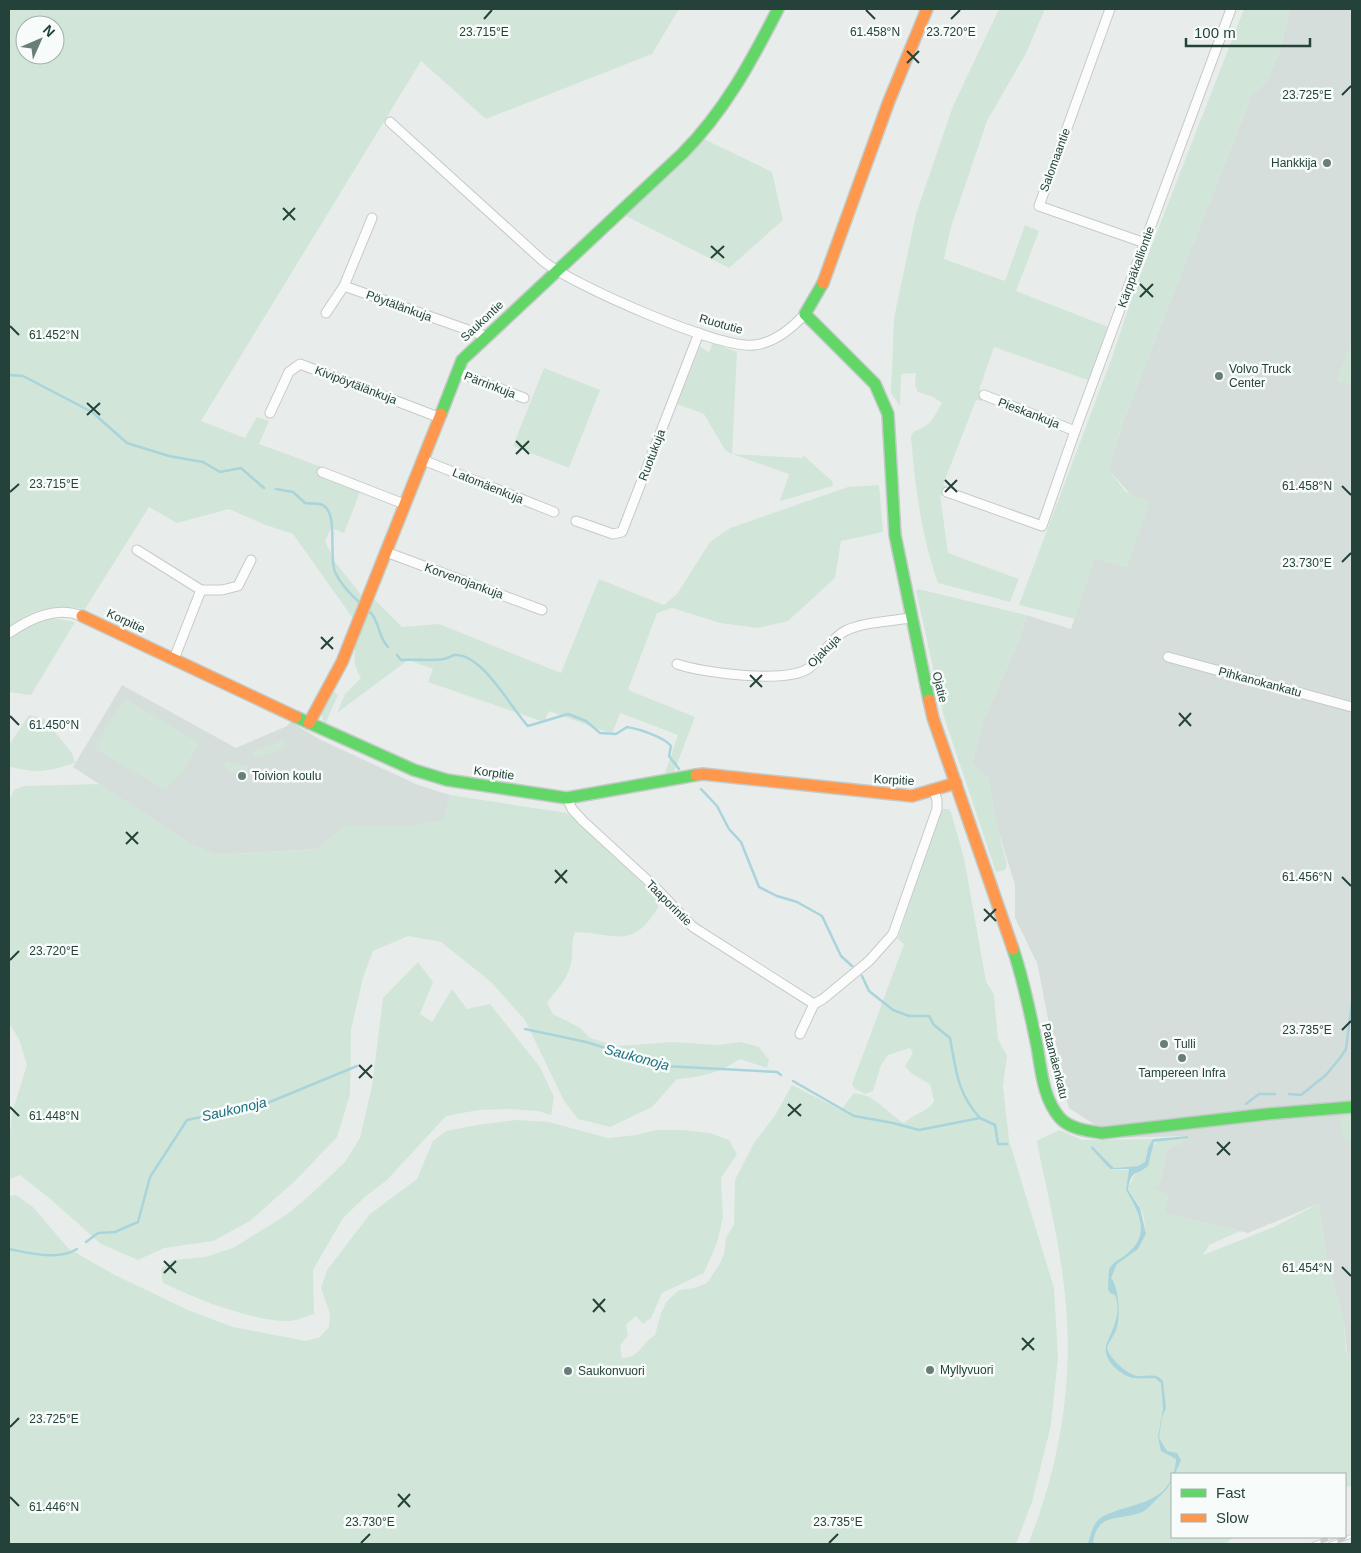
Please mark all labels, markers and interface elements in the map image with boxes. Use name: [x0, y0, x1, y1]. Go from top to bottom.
north arrow: [15, 15, 65, 65]
scale bar: [1186, 15, 1310, 47]
text: N: [40, 22, 58, 40]
text: 100 m: [1194, 24, 1236, 41]
text: 23.715°E: [459, 25, 509, 39]
text: 61.458°N: [850, 25, 900, 39]
text: 23.720°E: [926, 25, 976, 39]
text: 23.725°E: [1282, 88, 1332, 102]
street label: Salomaantie: [1037, 126, 1073, 194]
place label: Hankkija: [1271, 156, 1317, 170]
marker: Hankkija: [1321, 157, 1333, 169]
street label: Kärppäkalliontie: [1115, 224, 1157, 310]
street label: Pöytälänkuja: [364, 288, 434, 324]
street label: Saukontie: [458, 297, 507, 344]
street label: Ruotutie: [698, 311, 745, 337]
text: 61.452°N: [29, 328, 79, 342]
place label: Volvo Truck Center: [1229, 362, 1292, 390]
street label: Kivipöytälänkuja: [313, 363, 399, 407]
street label: Pärrinkuja: [462, 369, 518, 401]
marker: Volvo Truck Center: [1213, 370, 1225, 382]
street label: Pieskankuja: [996, 395, 1062, 431]
street label: Ruotukuja: [636, 427, 668, 483]
street label: Latomäenkuja: [450, 465, 526, 507]
text: 23.715°E: [29, 477, 79, 491]
text: 61.458°N: [1282, 479, 1332, 493]
text: 23.730°E: [1282, 556, 1332, 570]
street label: Korvenojankuja: [423, 560, 506, 602]
street label: Korpitie: [105, 606, 148, 636]
street label: Ojakuja: [805, 631, 844, 670]
street label: Pihkanokankatu: [1217, 664, 1303, 700]
street label: Ojatie: [930, 670, 950, 704]
text: 61.450°N: [29, 718, 79, 732]
street label: Korpitie: [473, 763, 515, 783]
place label: Toivion koulu: [252, 769, 321, 783]
marker: Toivion koulu: [236, 770, 248, 782]
street label: Korpitie: [873, 772, 915, 788]
text: 61.456°N: [1282, 870, 1332, 884]
street label: Taaporintie: [643, 877, 695, 929]
text: 23.720°E: [29, 944, 79, 958]
street label: Patamäenkatu: [1039, 1022, 1071, 1100]
text: 23.735°E: [1282, 1023, 1332, 1037]
place label: Tulli: [1174, 1037, 1196, 1051]
marker: Tulli: [1158, 1038, 1170, 1050]
water label: Saukonoja: [603, 1041, 671, 1073]
marker: Tampereen Infra: [1176, 1052, 1188, 1064]
place label: Tampereen Infra: [1138, 1066, 1226, 1080]
water label: Saukonoja: [200, 1094, 268, 1124]
text: 61.448°N: [29, 1109, 79, 1123]
text: 61.454°N: [1282, 1261, 1332, 1275]
place label: Myllyvuori: [940, 1363, 993, 1377]
place label: Saukonvuori: [578, 1364, 645, 1378]
marker: Myllyvuori: [924, 1364, 936, 1376]
marker: Saukonvuori: [562, 1365, 574, 1377]
text: 23.725°E: [29, 1412, 79, 1426]
legend: [1171, 1473, 1346, 1538]
text: Fast: [1216, 1484, 1246, 1501]
text: 61.446°N: [29, 1500, 79, 1514]
text: Slow: [1216, 1509, 1249, 1526]
text: 23.730°E: [345, 1515, 395, 1529]
text: 23.735°E: [813, 1515, 863, 1529]

